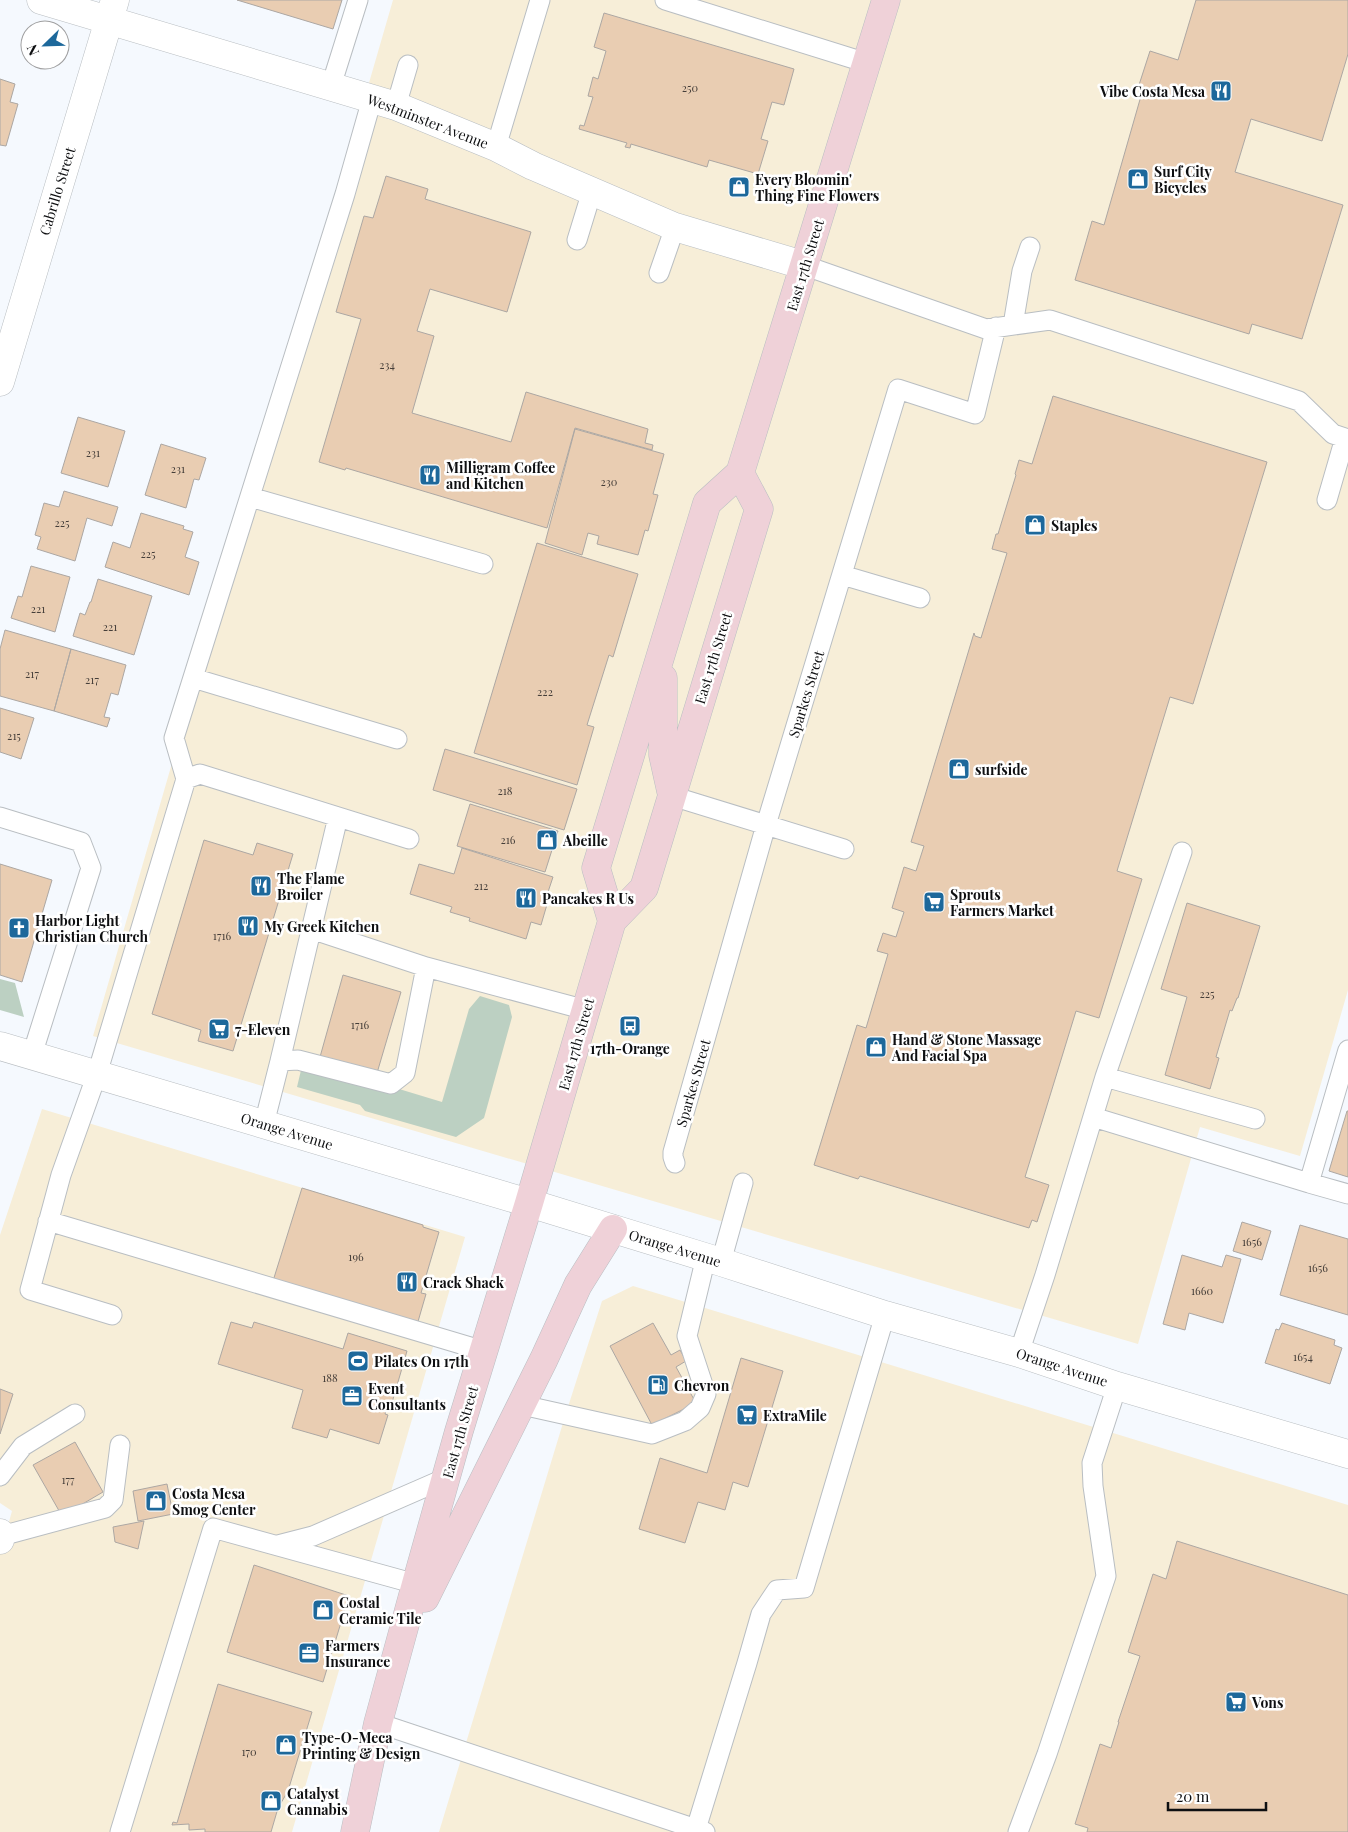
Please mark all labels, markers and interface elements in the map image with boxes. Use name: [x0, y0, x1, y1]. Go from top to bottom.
north arrow: [20, 20, 70, 70]
text: N: [22, 42, 43, 59]
restaurant icon: Vibe Costa Mesa: [1209, 79, 1233, 103]
house number: 250: [682, 80, 699, 95]
place label: Vibe Costa Mesa: [1099, 82, 1206, 101]
street label: Westminster Avenue: [364, 89, 491, 153]
street label: Cabrillo Street: [35, 144, 80, 237]
place label: Surf City Bicycles: [1154, 162, 1213, 197]
shop icon: Surf City Bicycles: [1126, 167, 1150, 191]
place label: Every Bloomin' Thing Fine Flowers: [755, 170, 879, 205]
shop icon: Every Bloomin' Thing Fine Flowers: [727, 175, 751, 199]
street label: East 17th Street: [782, 216, 828, 313]
house number: 234: [379, 357, 395, 372]
house number: 231: [86, 445, 100, 460]
place label: Milligram Coffee and Kitchen: [446, 458, 555, 493]
house number: 231: [171, 461, 185, 476]
restaurant icon: Milligram Coffee and Kitchen: [418, 463, 442, 487]
house number: 230: [601, 474, 618, 489]
shop icon: Staples: [1023, 513, 1047, 537]
house number: 225: [54, 515, 70, 530]
place label: Staples: [1051, 516, 1098, 535]
house number: 225: [140, 546, 156, 561]
house number: 221: [31, 601, 45, 616]
street label: East 17th Street: [690, 609, 736, 706]
house number: 221: [103, 619, 117, 634]
street label: Sparkes Street: [784, 647, 829, 740]
house number: 217: [25, 666, 39, 681]
house number: 217: [85, 672, 99, 687]
house number: 222: [537, 684, 553, 699]
house number: 215: [7, 728, 21, 743]
shop icon: surfside: [947, 757, 971, 781]
place label: surfside: [975, 760, 1028, 779]
house number: 218: [497, 783, 513, 798]
shop icon: Abeille: [535, 828, 559, 852]
place label: Abeille: [562, 831, 608, 850]
house number: 216: [500, 832, 516, 847]
place label: The Flame Broiler: [277, 869, 345, 904]
restaurant icon: The Flame Broiler: [249, 874, 273, 898]
house number: 212: [474, 878, 488, 893]
place label: Sprouts Farmers Market: [950, 885, 1054, 920]
restaurant icon: Pancakes R Us: [514, 886, 538, 910]
place label: Pancakes R Us: [542, 889, 634, 908]
supermarket icon: Sprouts Farmers Market: [922, 890, 946, 914]
place label: Harbor Light Christian Church: [35, 911, 148, 946]
restaurant icon: My Greek Kitchen: [236, 914, 260, 938]
church icon: Harbor Light Christian Church: [7, 916, 31, 940]
place label: My Greek Kitchen: [264, 917, 380, 936]
house number: 1716: [213, 928, 231, 943]
house number: 225: [1199, 986, 1215, 1001]
street label: East 17th Street: [554, 995, 599, 1092]
bus stop icon: 17th-Orange: [618, 1014, 642, 1038]
supermarket icon: 7-Eleven: [207, 1017, 231, 1041]
house number: 1716: [351, 1017, 369, 1032]
place label: 7-Eleven: [235, 1020, 291, 1039]
place label: Hand & Stone Massage And Facial Spa: [891, 1030, 1041, 1065]
shop icon: Hand & Stone Massage And Facial Spa: [864, 1035, 888, 1059]
street label: Sparkes Street: [671, 1036, 715, 1129]
place label: 17th-Orange: [590, 1039, 670, 1058]
street label: Orange Avenue: [239, 1108, 335, 1154]
street label: Orange Avenue: [627, 1225, 723, 1271]
house number: 1656: [1242, 1234, 1262, 1249]
house number: 196: [348, 1249, 364, 1264]
house number: 1656: [1308, 1260, 1328, 1275]
restaurant icon: Crack Shack: [395, 1270, 419, 1294]
place label: Crack Shack: [423, 1273, 505, 1292]
house number: 1660: [1191, 1283, 1213, 1298]
street label: Orange Avenue: [1014, 1343, 1110, 1391]
sports icon: Pilates On 17th: [346, 1349, 370, 1373]
house number: 1654: [1293, 1349, 1313, 1364]
place label: Pilates On 17th: [374, 1352, 469, 1371]
house number: 188: [322, 1370, 338, 1385]
fuel station icon: Chevron: [646, 1373, 670, 1397]
place label: Chevron: [674, 1376, 730, 1395]
place label: Event Consultants: [368, 1379, 446, 1414]
street label: East 17th Street: [438, 1383, 483, 1480]
office icon: Event Consultants: [340, 1384, 364, 1408]
supermarket icon: ExtraMile: [735, 1403, 759, 1427]
place label: ExtraMile: [763, 1406, 827, 1425]
house number: 177: [61, 1472, 75, 1487]
place label: Costa Mesa Smog Center: [172, 1484, 256, 1519]
shop icon: Costa Mesa Smog Center: [144, 1489, 168, 1513]
place label: Costal Ceramic Tile: [339, 1593, 422, 1628]
shop icon: Costal Ceramic Tile: [311, 1598, 335, 1622]
place label: Farmers Insurance: [325, 1636, 390, 1671]
office icon: Farmers Insurance: [297, 1641, 321, 1665]
supermarket icon: Vons: [1224, 1690, 1248, 1714]
place label: Vons: [1251, 1693, 1283, 1712]
place label: Type-O-Meca Printing & Design: [302, 1728, 421, 1763]
shop icon: Type-O-Meca Printing & Design: [274, 1733, 298, 1757]
house number: 170: [241, 1744, 257, 1759]
scale bar: [1168, 1780, 1266, 1812]
place label: Catalyst Cannabis: [287, 1784, 348, 1819]
text: 20 m: [1176, 1786, 1210, 1806]
shop icon: Catalyst Cannabis: [259, 1789, 283, 1813]

